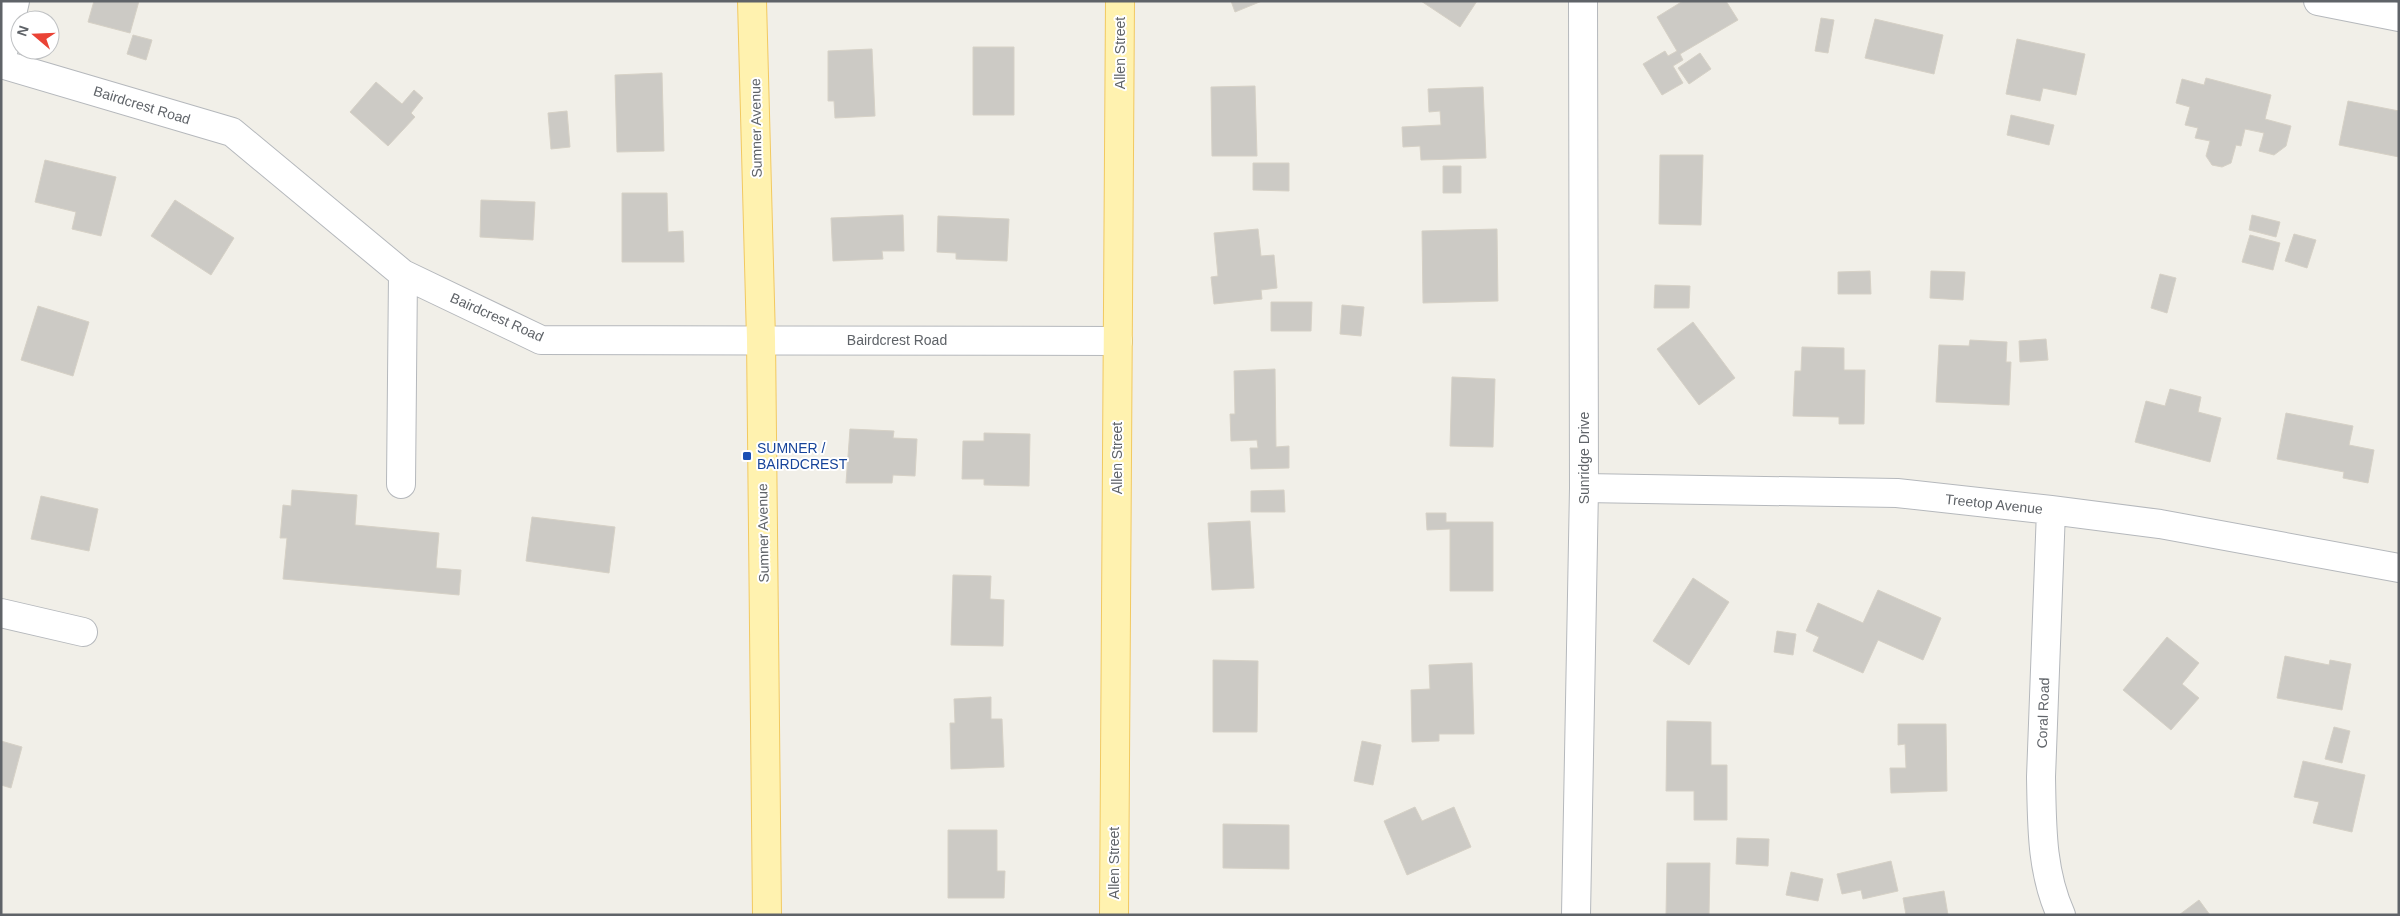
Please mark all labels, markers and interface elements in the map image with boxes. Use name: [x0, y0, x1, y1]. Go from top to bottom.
north arrow: [10, 10, 60, 60]
street label: Allen Street: [1112, 17, 1128, 89]
text: N: [13, 23, 32, 38]
street label: Sumner Avenue: [747, 78, 765, 178]
street label: Bairdcrest Road: [92, 83, 192, 127]
street label: Bairdcrest Road: [448, 289, 546, 345]
street label: Bairdcrest Road: [847, 332, 947, 348]
street label: Sunridge Drive: [1576, 411, 1592, 504]
street label: Allen Street: [1109, 422, 1125, 494]
place label: SUMNER / BAIRDCREST: [757, 440, 848, 472]
marker: SUMNER / BAIRDCREST: [741, 450, 753, 462]
street label: Sumner Avenue: [754, 483, 772, 583]
street label: Treetop Avenue: [1944, 491, 2044, 517]
street label: Coral Road: [2034, 677, 2052, 749]
street label: Allen Street: [1106, 827, 1122, 899]

